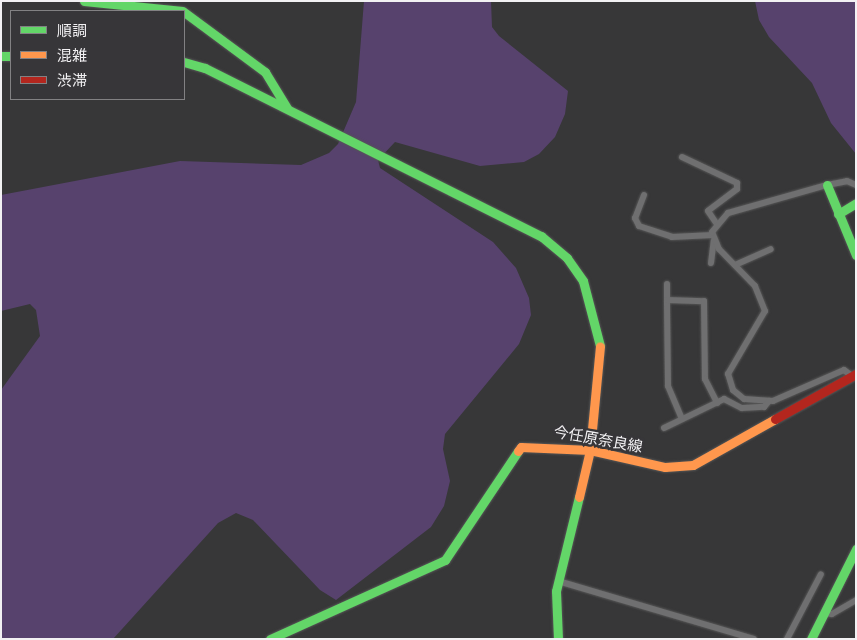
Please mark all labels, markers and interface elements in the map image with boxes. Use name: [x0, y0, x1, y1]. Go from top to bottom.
legend: [10, 10, 185, 100]
text: 順調: [57, 22, 87, 41]
text: 混雑: [57, 47, 87, 66]
text: 渋滞: [57, 72, 87, 91]
street label: 今任原奈良線: [552, 423, 644, 457]

